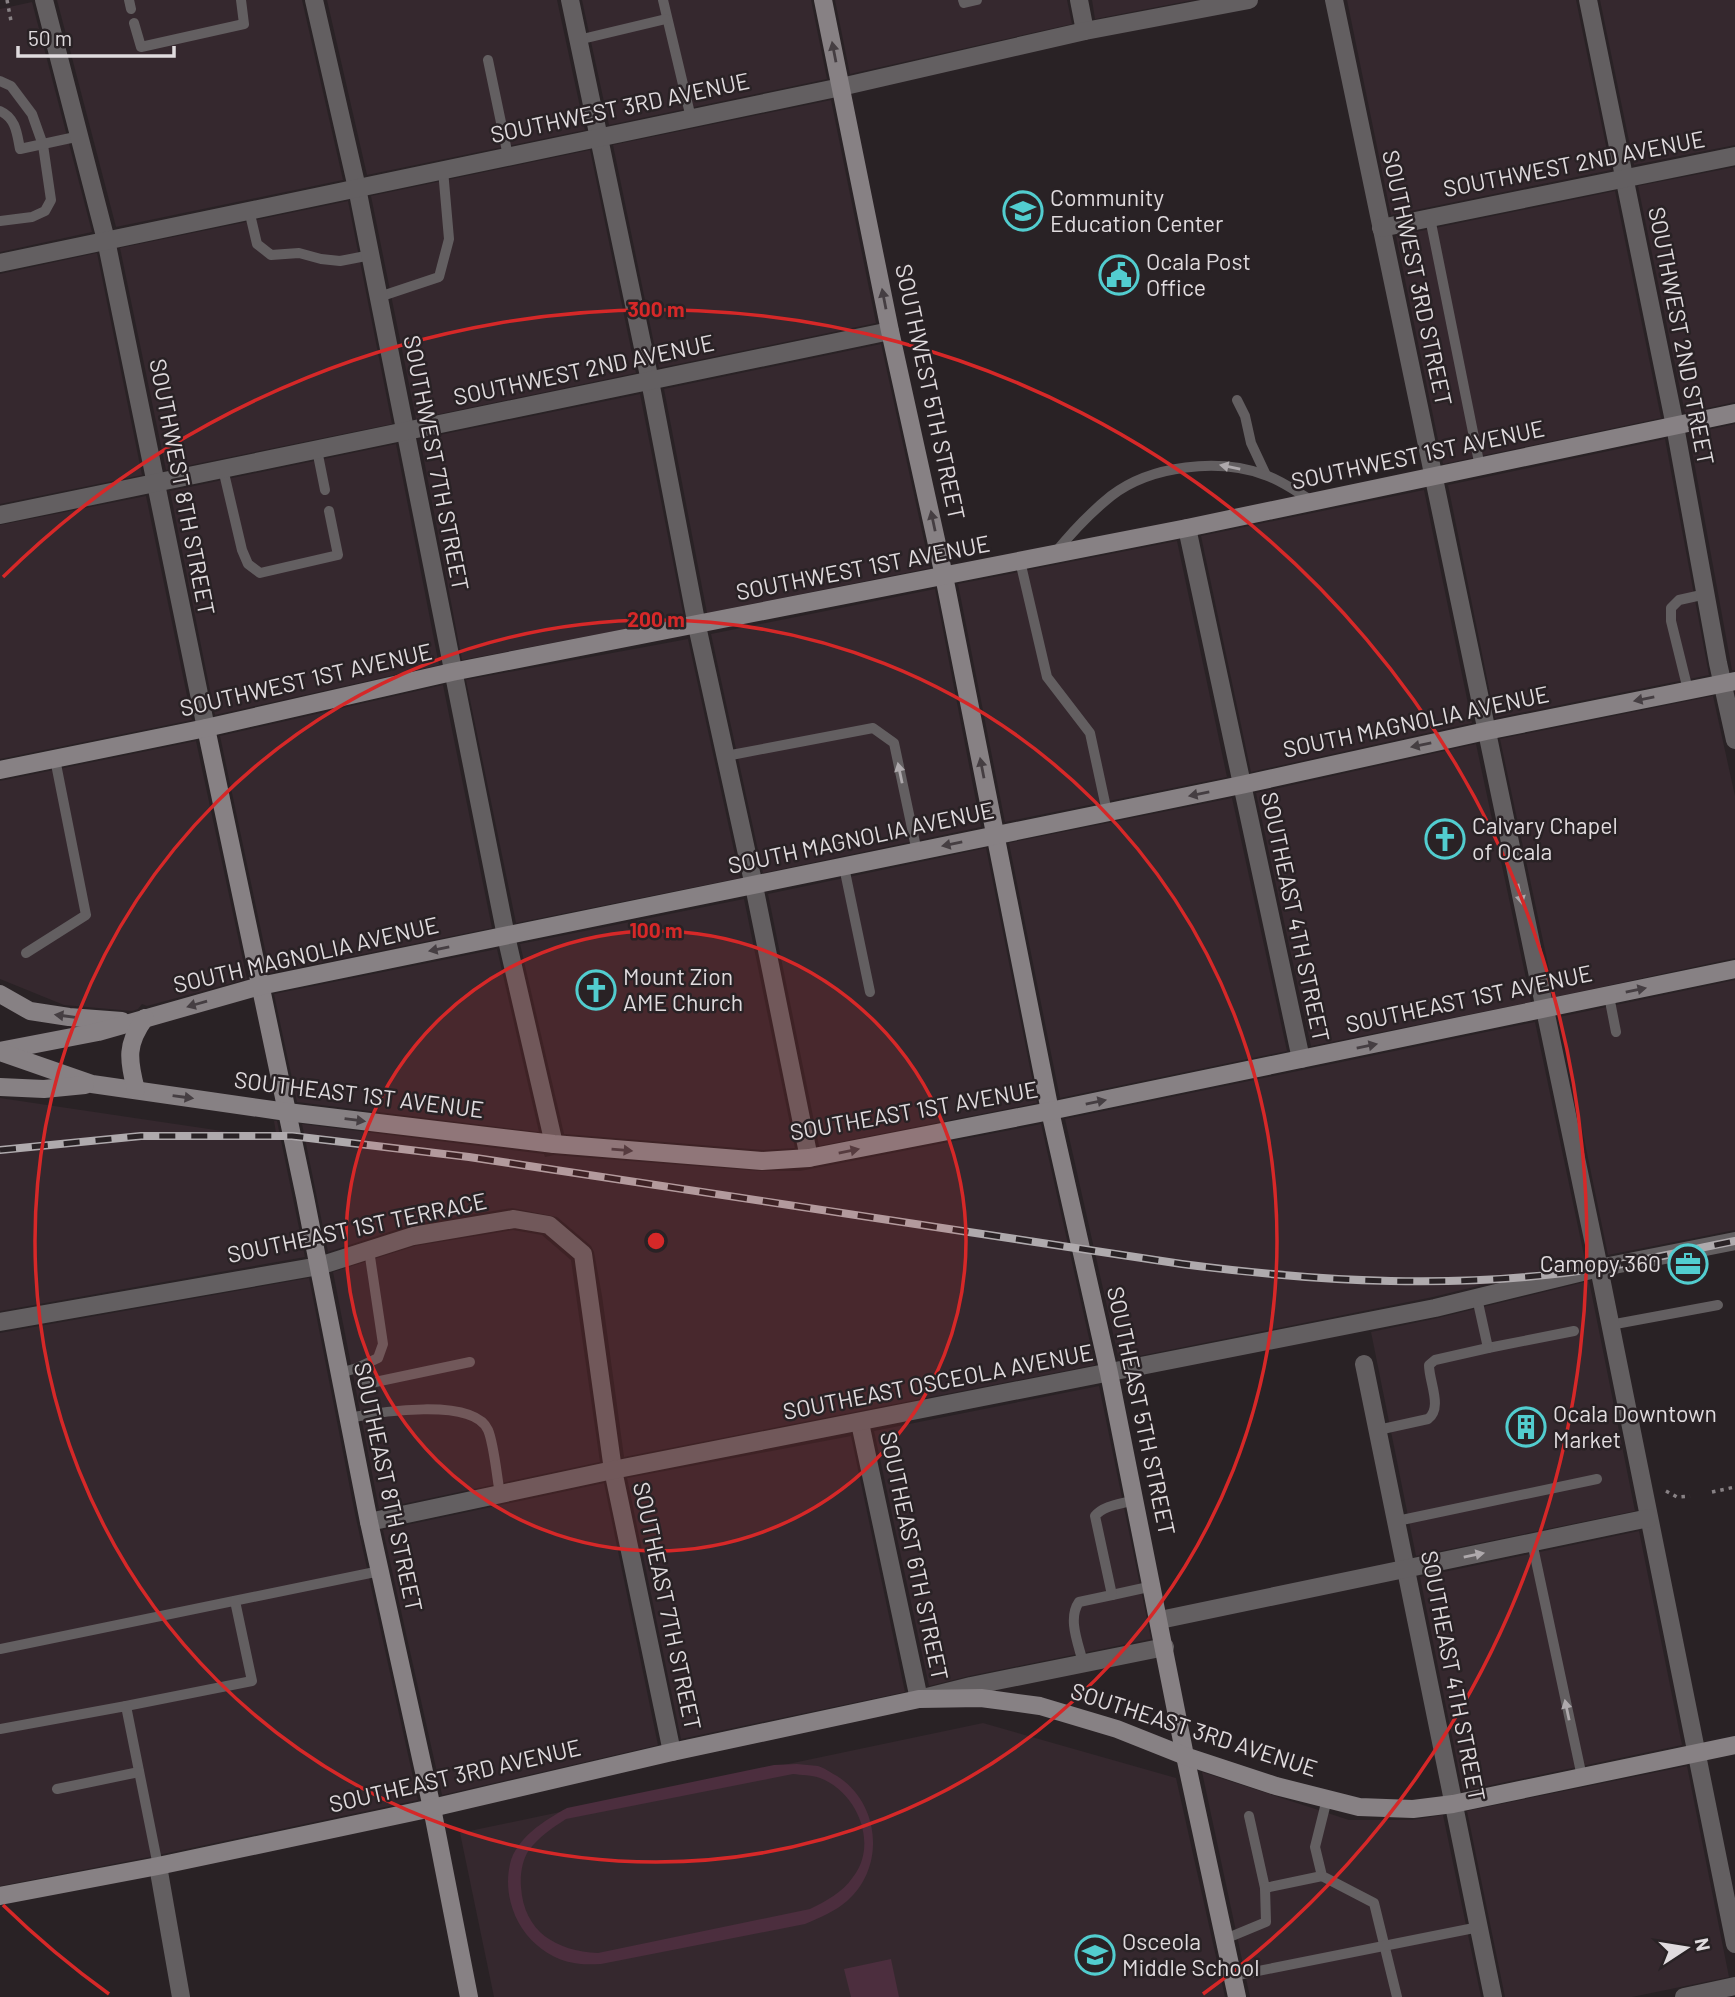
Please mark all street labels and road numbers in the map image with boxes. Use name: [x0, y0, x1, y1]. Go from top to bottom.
street label: SOUTHWEST 3RD AVENUE: [488, 66, 752, 148]
street label: SOUTHWEST 2ND AVENUE: [1441, 124, 1707, 202]
street label: SOUTHWEST 3RD STREET: [1377, 147, 1459, 408]
street label: SOUTHWEST 2ND STREET: [1643, 204, 1721, 467]
street label: SOUTHWEST 5TH STREET: [890, 261, 972, 522]
street label: SOUTHWEST 2ND AVENUE: [451, 328, 717, 410]
street label: SOUTHWEST 7TH STREET: [398, 333, 476, 593]
street label: SOUTHWEST 8TH STREET: [144, 356, 222, 618]
street label: SOUTHWEST 1ST AVENUE: [1289, 413, 1547, 495]
street label: SOUTHWEST 1ST AVENUE: [733, 529, 992, 605]
street label: SOUTHWEST 1ST AVENUE: [177, 636, 435, 722]
street label: SOUTH MAGNOLIA AVENUE: [1280, 679, 1551, 763]
street label: SOUTHEAST 4TH STREET: [1256, 789, 1336, 1044]
street label: SOUTH MAGNOLIA AVENUE: [725, 795, 996, 879]
street label: SOUTH MAGNOLIA AVENUE: [170, 910, 441, 998]
street label: SOUTHEAST 1ST AVENUE: [1343, 958, 1595, 1038]
street label: SOUTHEAST 1ST AVENUE: [233, 1065, 486, 1123]
street label: SOUTHEAST 1ST AVENUE: [788, 1074, 1040, 1146]
street label: SOUTHEAST 1ST TERRACE: [224, 1186, 489, 1268]
street label: SOUTHEAST 5TH STREET: [1102, 1284, 1182, 1538]
street label: SOUTHEAST OSCEOLA AVENUE: [780, 1337, 1095, 1425]
street label: SOUTHEAST 8TH STREET: [349, 1360, 429, 1614]
street label: SOUTHEAST 6TH STREET: [875, 1429, 955, 1683]
street label: SOUTHEAST 7TH STREET: [628, 1479, 708, 1732]
street label: SOUTHEAST 4TH STREET: [1416, 1548, 1492, 1804]
street label: SOUTHEAST 3RD AVENUE: [1068, 1676, 1321, 1782]
street label: SOUTHEAST 3RD AVENUE: [326, 1732, 583, 1818]

